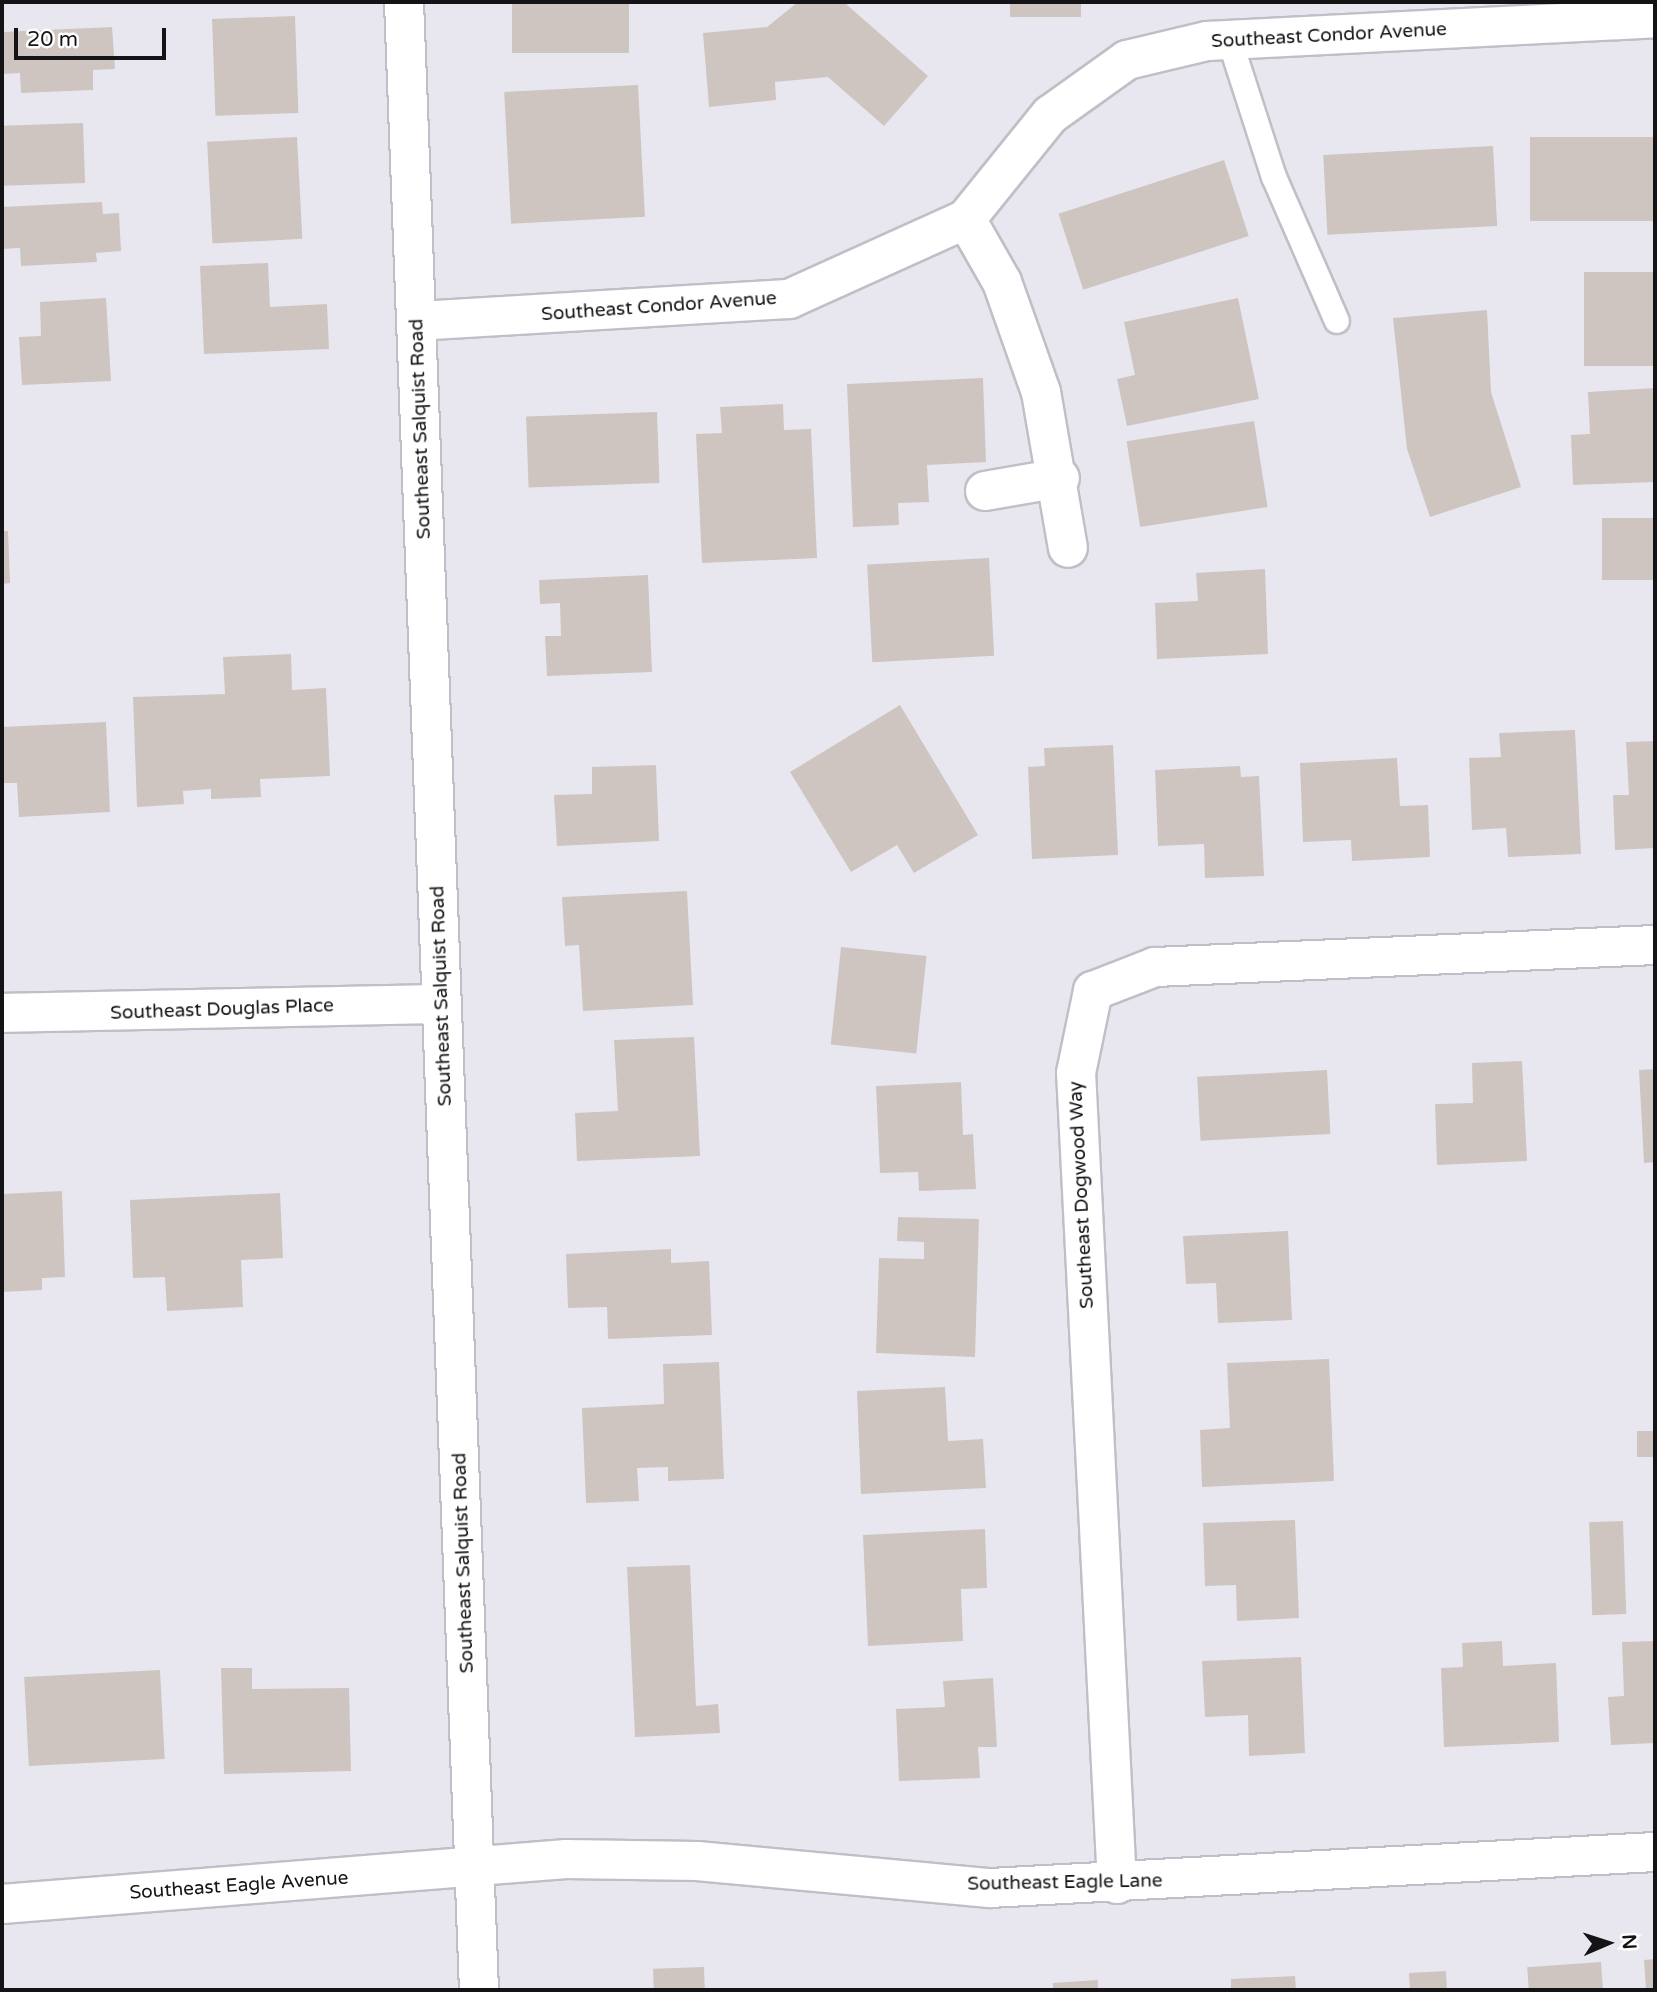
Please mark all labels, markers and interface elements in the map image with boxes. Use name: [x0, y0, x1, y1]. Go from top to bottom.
scale bar: [18, 14, 170, 58]
street label: Southeast Condor Avenue: [1211, 18, 1447, 54]
text: 20 m: [27, 27, 78, 52]
street label: Southeast Condor Avenue: [540, 287, 778, 327]
street label: Southeast Salquist Road: [406, 318, 436, 540]
street label: Southeast Salquist Road: [427, 885, 457, 1107]
street label: Southeast Douglas Place: [110, 995, 334, 1025]
street label: Southeast Dogwood Way: [1065, 1081, 1099, 1309]
street label: Southeast Salquist Road: [449, 1452, 479, 1674]
street label: Southeast Eagle Avenue: [129, 1867, 349, 1905]
street label: Southeast Eagle Lane: [967, 1870, 1163, 1896]
north arrow: [1573, 1908, 1643, 1978]
text: N: [1618, 1934, 1640, 1950]

